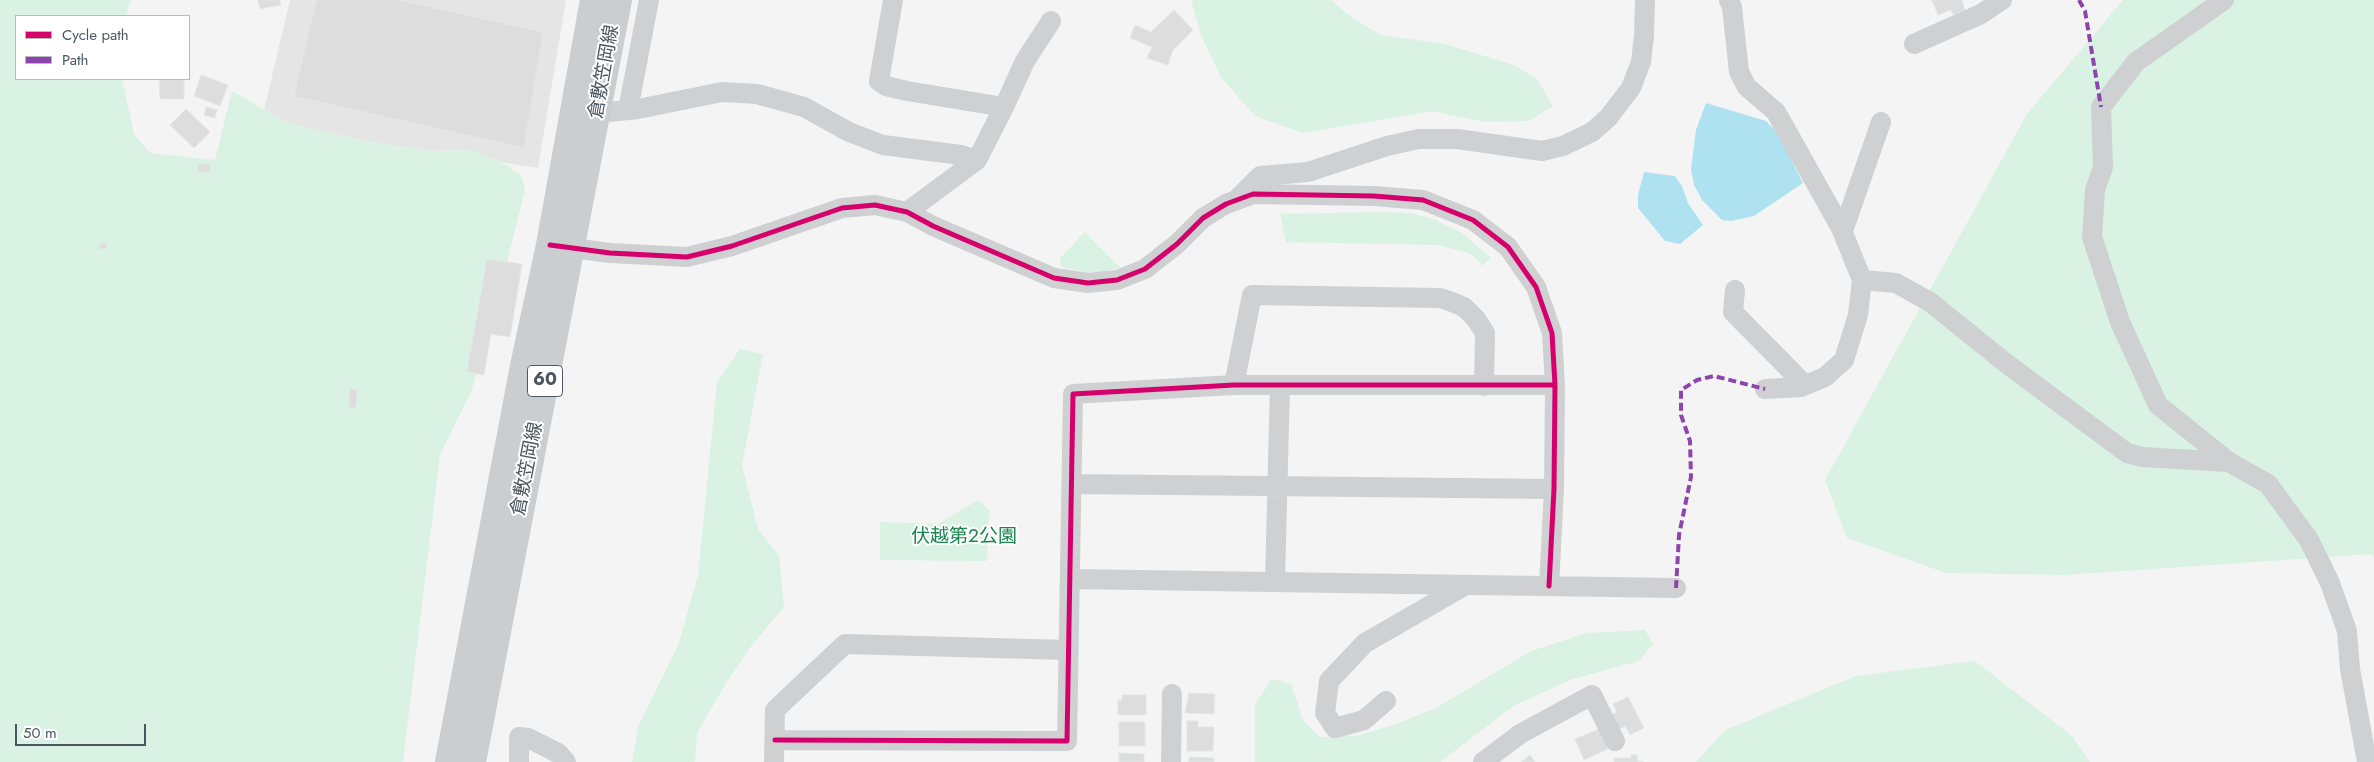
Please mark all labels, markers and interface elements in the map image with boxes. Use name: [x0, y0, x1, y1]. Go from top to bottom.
legend: [15, 15, 190, 80]
street label: 倉敷笠岡線: [586, 23, 624, 121]
text: Cycle path: [62, 24, 129, 46]
text: Path: [62, 49, 88, 71]
road number: 60: [528, 366, 562, 396]
street label: 倉敷笠岡線: [508, 420, 548, 518]
park label: 伏越第2公園: [911, 526, 1017, 548]
scale bar: [18, 714, 149, 746]
text: 50 m: [23, 722, 57, 744]

